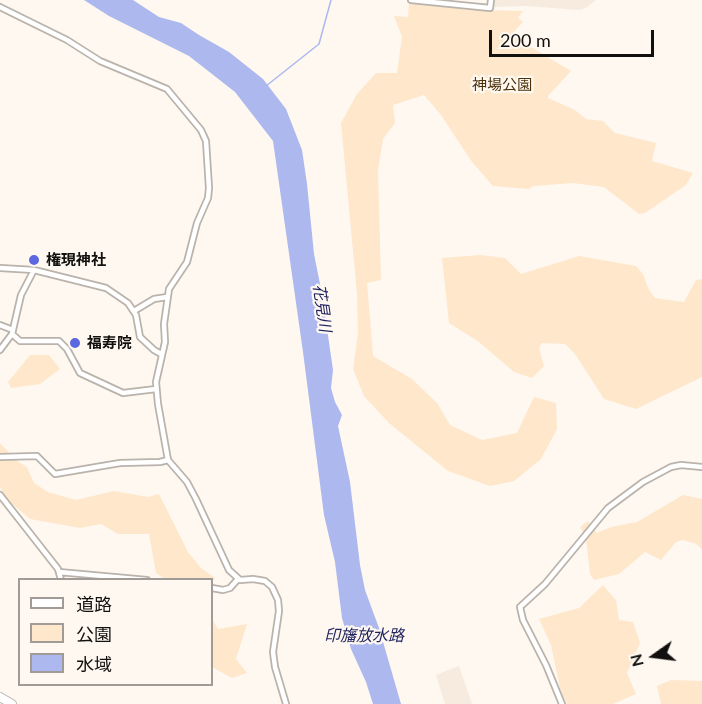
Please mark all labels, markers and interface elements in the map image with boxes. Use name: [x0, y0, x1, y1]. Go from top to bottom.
scale bar: [492, 18, 657, 56]
text: 200 m: [500, 29, 551, 51]
park label: 神場公園: [472, 76, 532, 94]
place label: 権現神社: [46, 251, 106, 269]
marker: 権現神社: [27, 253, 41, 267]
water label: 花見川: [309, 283, 335, 333]
place label: 福寿院: [87, 334, 132, 352]
marker: 福寿院: [68, 336, 82, 350]
legend: [18, 578, 213, 686]
text: 道路: [76, 593, 112, 615]
text: 公園: [76, 623, 112, 645]
water label: 印旛放水路: [324, 626, 404, 646]
north arrow: [624, 626, 684, 686]
text: N: [625, 652, 647, 669]
text: 水域: [76, 653, 112, 675]

